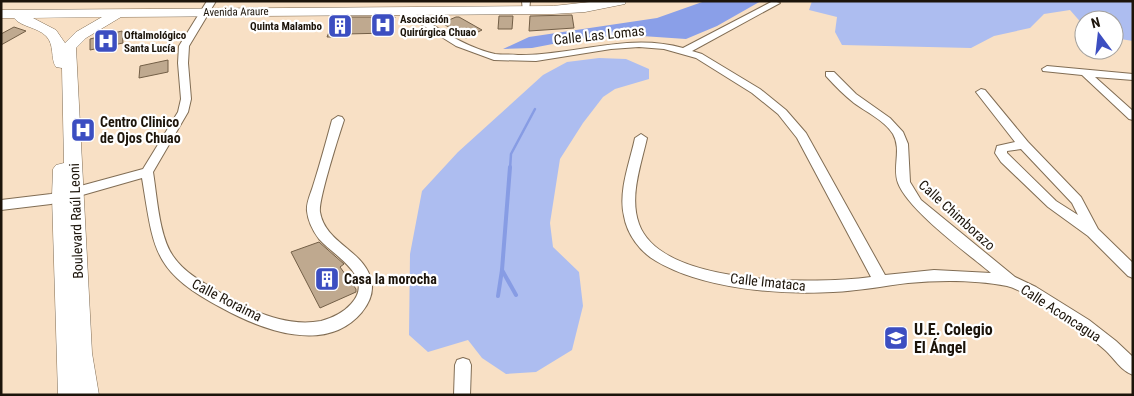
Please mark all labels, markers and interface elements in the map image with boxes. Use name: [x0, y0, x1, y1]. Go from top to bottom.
street label: Avenida Araure: [203, 5, 269, 19]
north arrow: [1074, 10, 1124, 60]
hospital icon: Asociación Quirúrgica Chuao: [370, 12, 396, 38]
building icon: Quinta Malambo: [327, 13, 353, 39]
place label: Asociación Quirúrgica Chuao: [400, 13, 477, 39]
text: N: [1089, 14, 1102, 31]
place label: Quinta Malambo: [250, 20, 323, 33]
street label: Calle Las Lomas: [553, 22, 645, 48]
hospital icon: Oftalmológico Santa Lucía: [93, 28, 119, 54]
place label: Oftalmológico Santa Lucía: [124, 29, 187, 55]
place label: Centro Clinico de Ojos Chuao: [100, 114, 181, 146]
hospital icon: Centro Clinico de Ojos Chuao: [70, 117, 96, 143]
street label: Boulevard Raúl Leoni: [66, 163, 86, 279]
street label: Calle Chimborazo: [916, 177, 998, 253]
building icon: Casa la morocha: [314, 266, 340, 292]
street label: Calle Imataca: [730, 270, 806, 294]
place label: Casa la morocha: [344, 271, 437, 287]
street label: Calle Roraima: [189, 276, 265, 324]
street label: Calle Aconcagua: [1018, 281, 1104, 345]
place label: U.E. Colegio El Ángel: [914, 320, 993, 357]
school or university icon: U.E. Colegio El Ángel: [883, 325, 909, 351]

